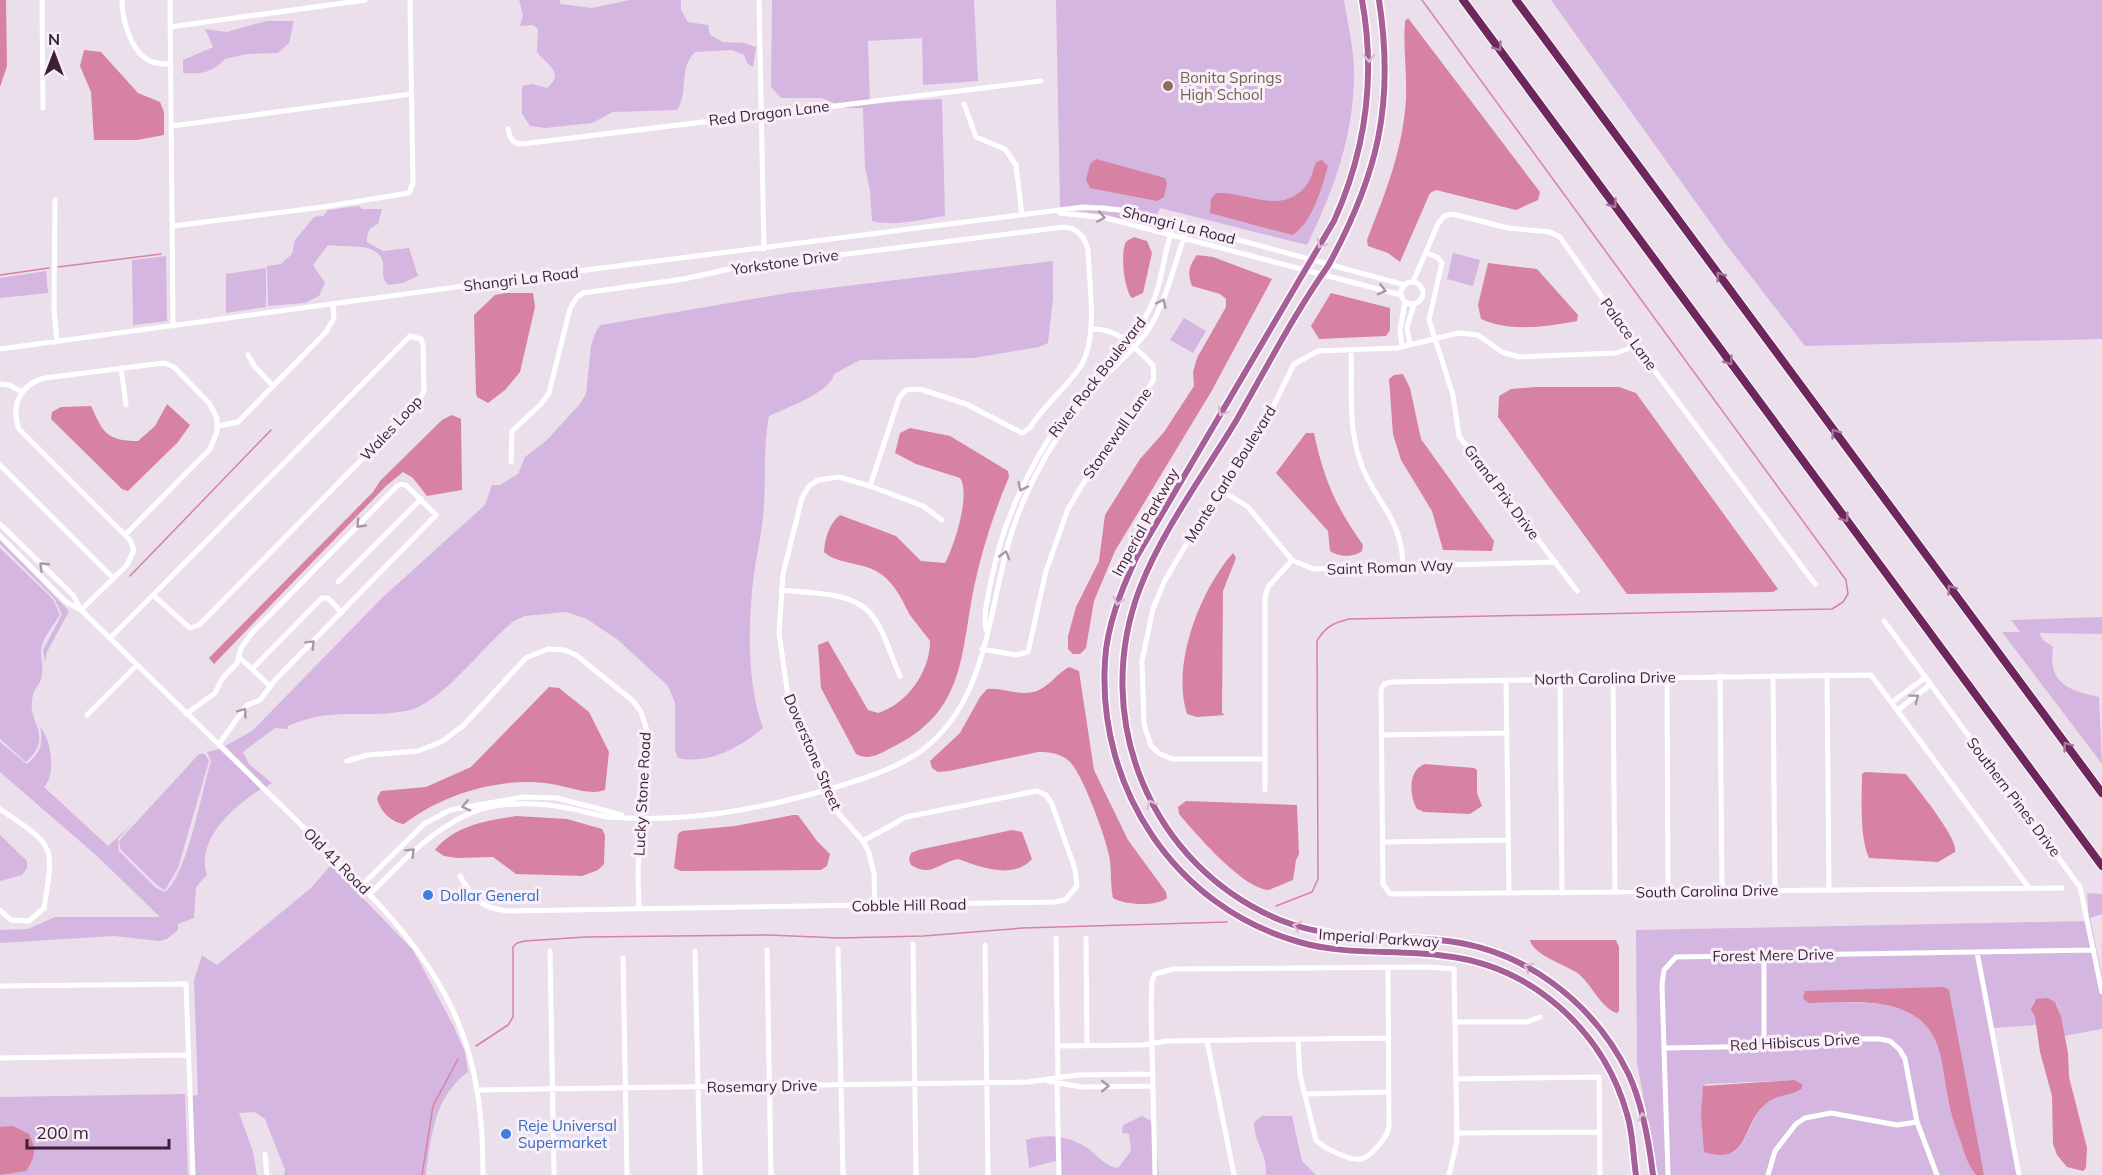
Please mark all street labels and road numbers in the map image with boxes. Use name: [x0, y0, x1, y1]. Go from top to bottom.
street label: Red Dragon Lane: [708, 96, 830, 130]
street label: Shangri La Road: [1121, 202, 1237, 248]
street label: Yorkstone Drive: [729, 245, 840, 279]
street label: Shangri La Road: [462, 263, 580, 295]
street label: Palace Lane: [1596, 294, 1662, 374]
street label: River Rock Boulevard: [1044, 313, 1150, 441]
street label: Stonewall Lane: [1079, 384, 1155, 482]
street label: Wales Loop: [356, 391, 426, 465]
street label: Monte Carlo Boulevard: [1180, 402, 1280, 546]
street label: Grand Prix Drive: [1460, 441, 1544, 543]
street label: Imperial Parkway: [1107, 465, 1183, 579]
street label: Saint Roman Way: [1327, 555, 1453, 579]
street label: North Carolina Drive: [1534, 667, 1676, 689]
street label: Doverstone Street: [780, 691, 846, 813]
street label: Lucky Stone Road: [629, 732, 655, 856]
street label: Southern Pines Drive: [1963, 733, 2065, 861]
street label: Old 41 Road: [300, 824, 374, 898]
street label: South Carolina Drive: [1636, 880, 1778, 902]
street label: Cobble Hill Road: [851, 894, 967, 916]
street label: Imperial Parkway: [1318, 924, 1440, 952]
street label: Forest Mere Drive: [1712, 944, 1834, 966]
street label: Red Hibiscus Drive: [1730, 1029, 1860, 1055]
street label: Rosemary Drive: [707, 1076, 817, 1096]

